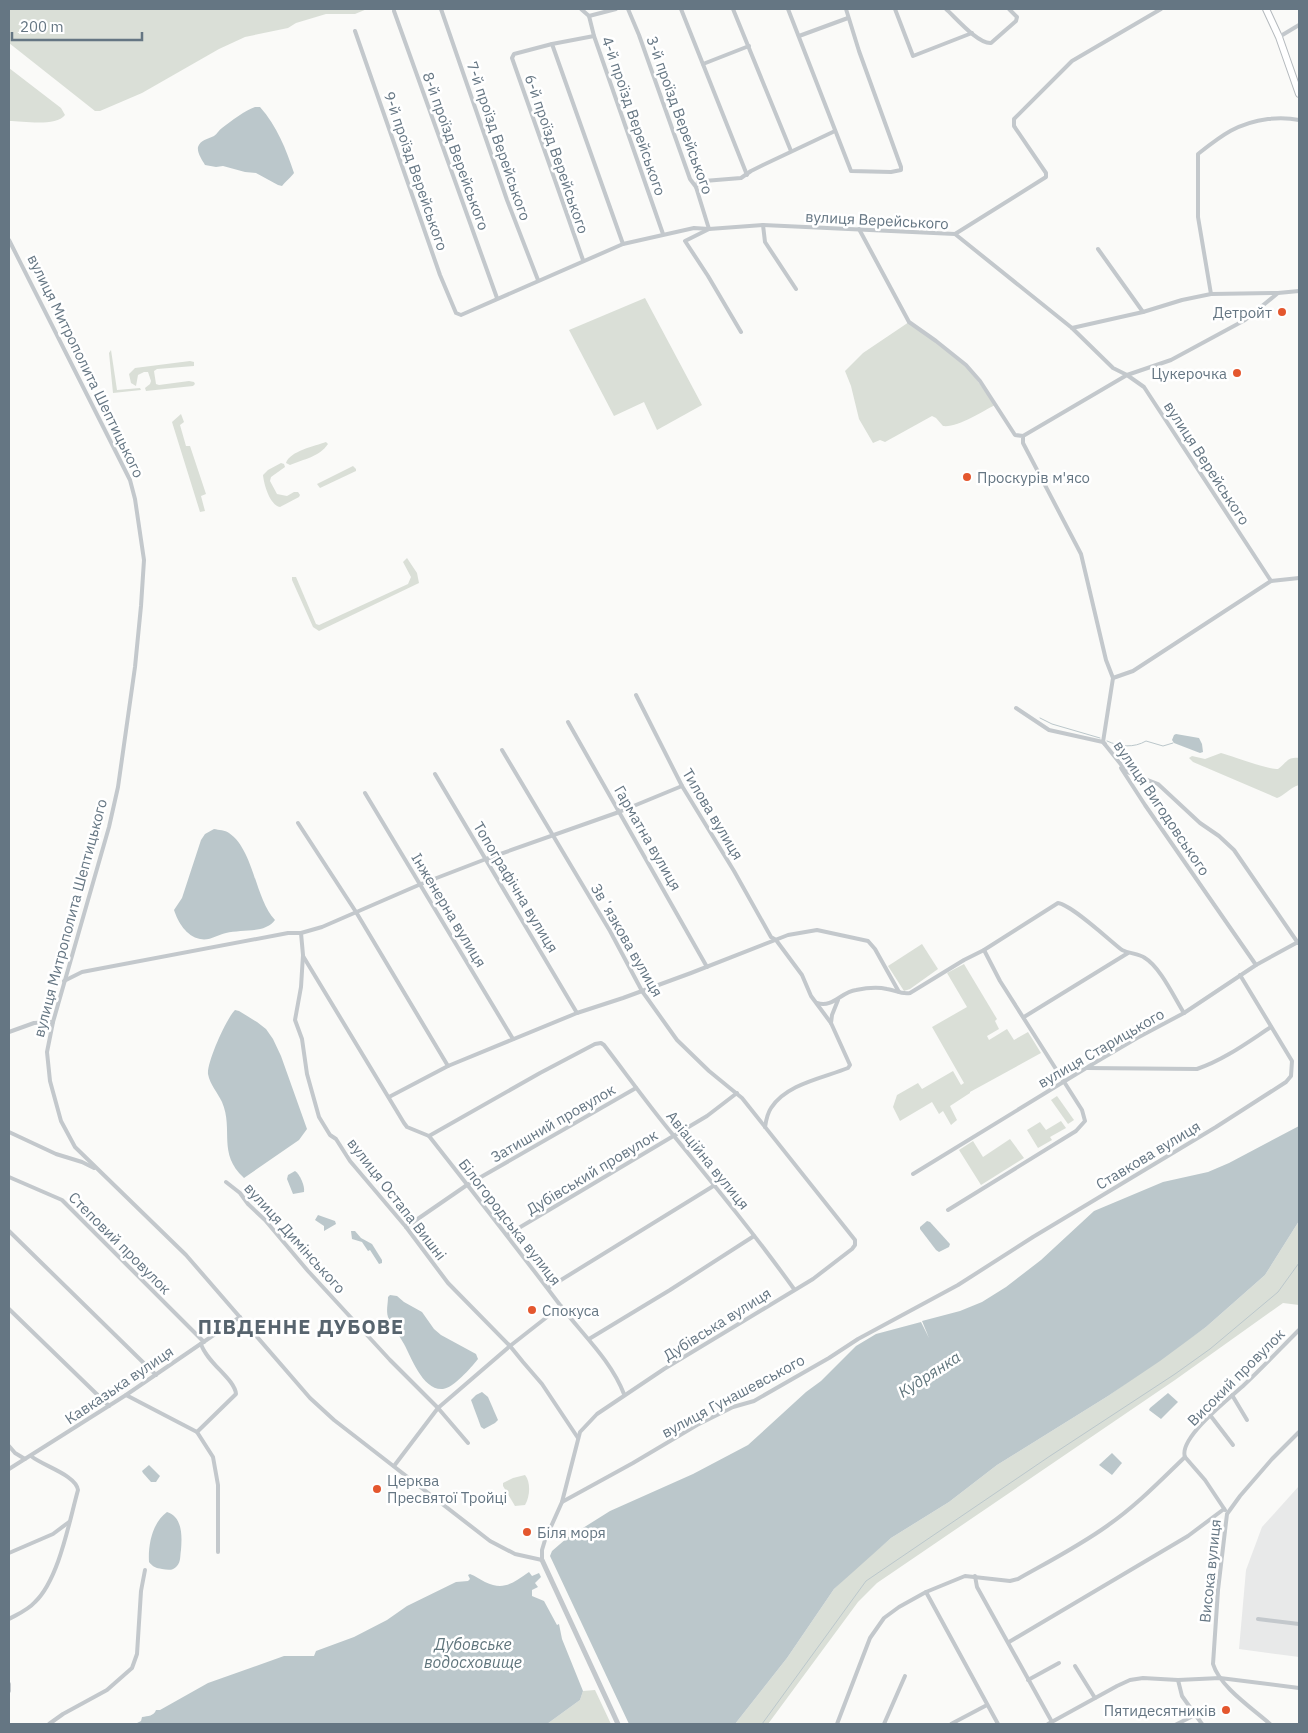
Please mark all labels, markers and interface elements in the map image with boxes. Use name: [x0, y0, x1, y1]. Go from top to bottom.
scale bar: [12, 10, 142, 42]
text: 200 m: [20, 17, 64, 36]
street label: 3-й проїзд Верейського: [643, 33, 717, 197]
street label: 4-й проїзд Верейського: [598, 34, 670, 198]
street label: 7-й проїзд Верейського: [463, 59, 535, 223]
street label: 8-й проїзд Верейського: [419, 69, 493, 233]
street label: 6-й проїзд Верейського: [521, 72, 593, 236]
street label: 9-й проїзд Верейського: [380, 89, 452, 253]
street label: вулиця Верейського: [805, 207, 949, 233]
street label: вулиця Митрополита Шептицького: [24, 251, 148, 481]
place label: Детройт: [1213, 303, 1272, 322]
marker: Детройт: [1276, 306, 1288, 318]
place label: Цукерочка: [1151, 364, 1227, 383]
marker: Цукерочка: [1231, 367, 1243, 379]
street label: вулиця Верейського: [1160, 398, 1254, 528]
place label: Проскурів м'ясо: [977, 468, 1090, 487]
marker: Проскурів м'ясо: [961, 471, 973, 483]
street label: вулиця Вигодовського: [1110, 737, 1214, 879]
street label: Тилова вулиця: [678, 765, 748, 863]
street label: Гарматна вулиця: [610, 782, 686, 894]
street label: вулиця Митрополита Шептицького: [29, 797, 111, 1039]
street label: Топографічна вулиця: [469, 818, 563, 956]
street label: Інженерна вулиця: [407, 849, 491, 971]
street label: Звʼязкова вулиця: [587, 880, 667, 1000]
street label: вулиця Старицького: [1034, 1004, 1168, 1092]
street label: Затишний провулок: [487, 1080, 619, 1166]
street label: Авіаційна вулиця: [662, 1107, 754, 1213]
street label: Ставкова вулиця: [1092, 1116, 1204, 1194]
street label: Дубівський провулок: [523, 1125, 661, 1219]
street label: вулиця Остапа Вишні: [343, 1134, 451, 1264]
street label: Білогородська вулиця: [455, 1155, 565, 1289]
street label: вулиця Димінського: [240, 1179, 350, 1297]
street label: Степовий провулок: [65, 1188, 175, 1298]
street label: Дубівська вулиця: [660, 1283, 774, 1365]
place label: Спокуса: [542, 1301, 599, 1320]
marker: Спокуса: [526, 1304, 538, 1316]
district label: ПІВДЕННЕ ДУБОВЕ: [198, 1313, 404, 1340]
street label: Високий провулок: [1183, 1324, 1289, 1430]
street label: Кавказька вулиця: [61, 1342, 177, 1428]
water label: Кудрянка: [894, 1346, 964, 1402]
street label: вулиця Гунашевського: [658, 1350, 808, 1442]
place label: Церква Пресвятої Тройці: [387, 1471, 507, 1507]
marker: Церква Пресвятої Тройці: [371, 1483, 383, 1495]
street label: Висока вулиця: [1195, 1518, 1225, 1624]
place label: Біля моря: [537, 1523, 606, 1542]
marker: Біля моря: [521, 1526, 533, 1538]
water label: Дубовське водосховище: [424, 1634, 522, 1672]
place label: Пятидесятників: [1104, 1701, 1216, 1720]
marker: Пятидесятників: [1220, 1704, 1232, 1716]

